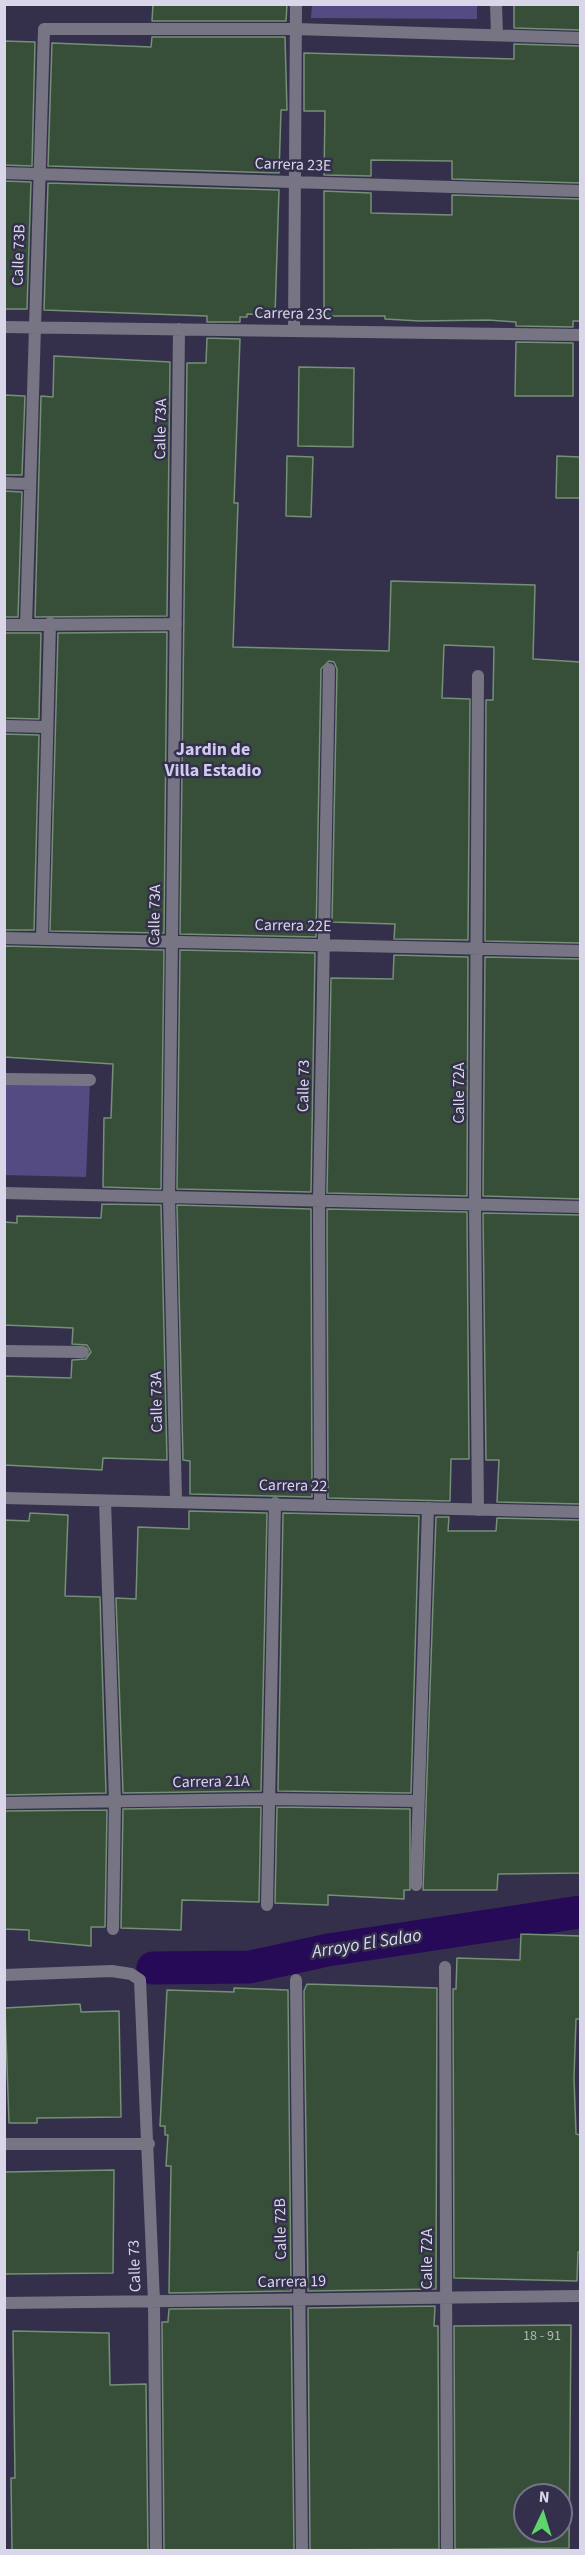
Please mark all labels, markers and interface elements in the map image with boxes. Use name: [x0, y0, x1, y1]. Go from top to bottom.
street label: Carrera 23E: [254, 155, 332, 177]
street label: Calle 73B: [9, 224, 31, 286]
street label: Carrera 23C: [254, 305, 332, 325]
street label: Calle 73A: [152, 398, 172, 460]
district label: Jardin de Villa Estadio: [164, 740, 262, 783]
street label: Calle 73A: [146, 884, 166, 946]
street label: Carrera 22E: [254, 917, 332, 937]
street label: Calle 73: [295, 1060, 315, 1112]
street label: Calle 72A: [450, 1062, 470, 1124]
street label: Calle 73A: [148, 1371, 168, 1433]
street label: Carrera 22: [259, 1477, 327, 1497]
street label: Carrera 21A: [172, 1773, 250, 1793]
water label: Arroyo El Salao: [311, 1926, 423, 1964]
street label: Calle 72B: [272, 2198, 292, 2260]
street label: Calle 72A: [418, 2228, 438, 2290]
street label: Calle 73: [125, 2239, 147, 2293]
street label: Carrera 19: [258, 2273, 326, 2293]
house number: 18 - 91: [523, 2329, 561, 2345]
north arrow: [513, 2483, 573, 2543]
text: N: [538, 2486, 550, 2508]

